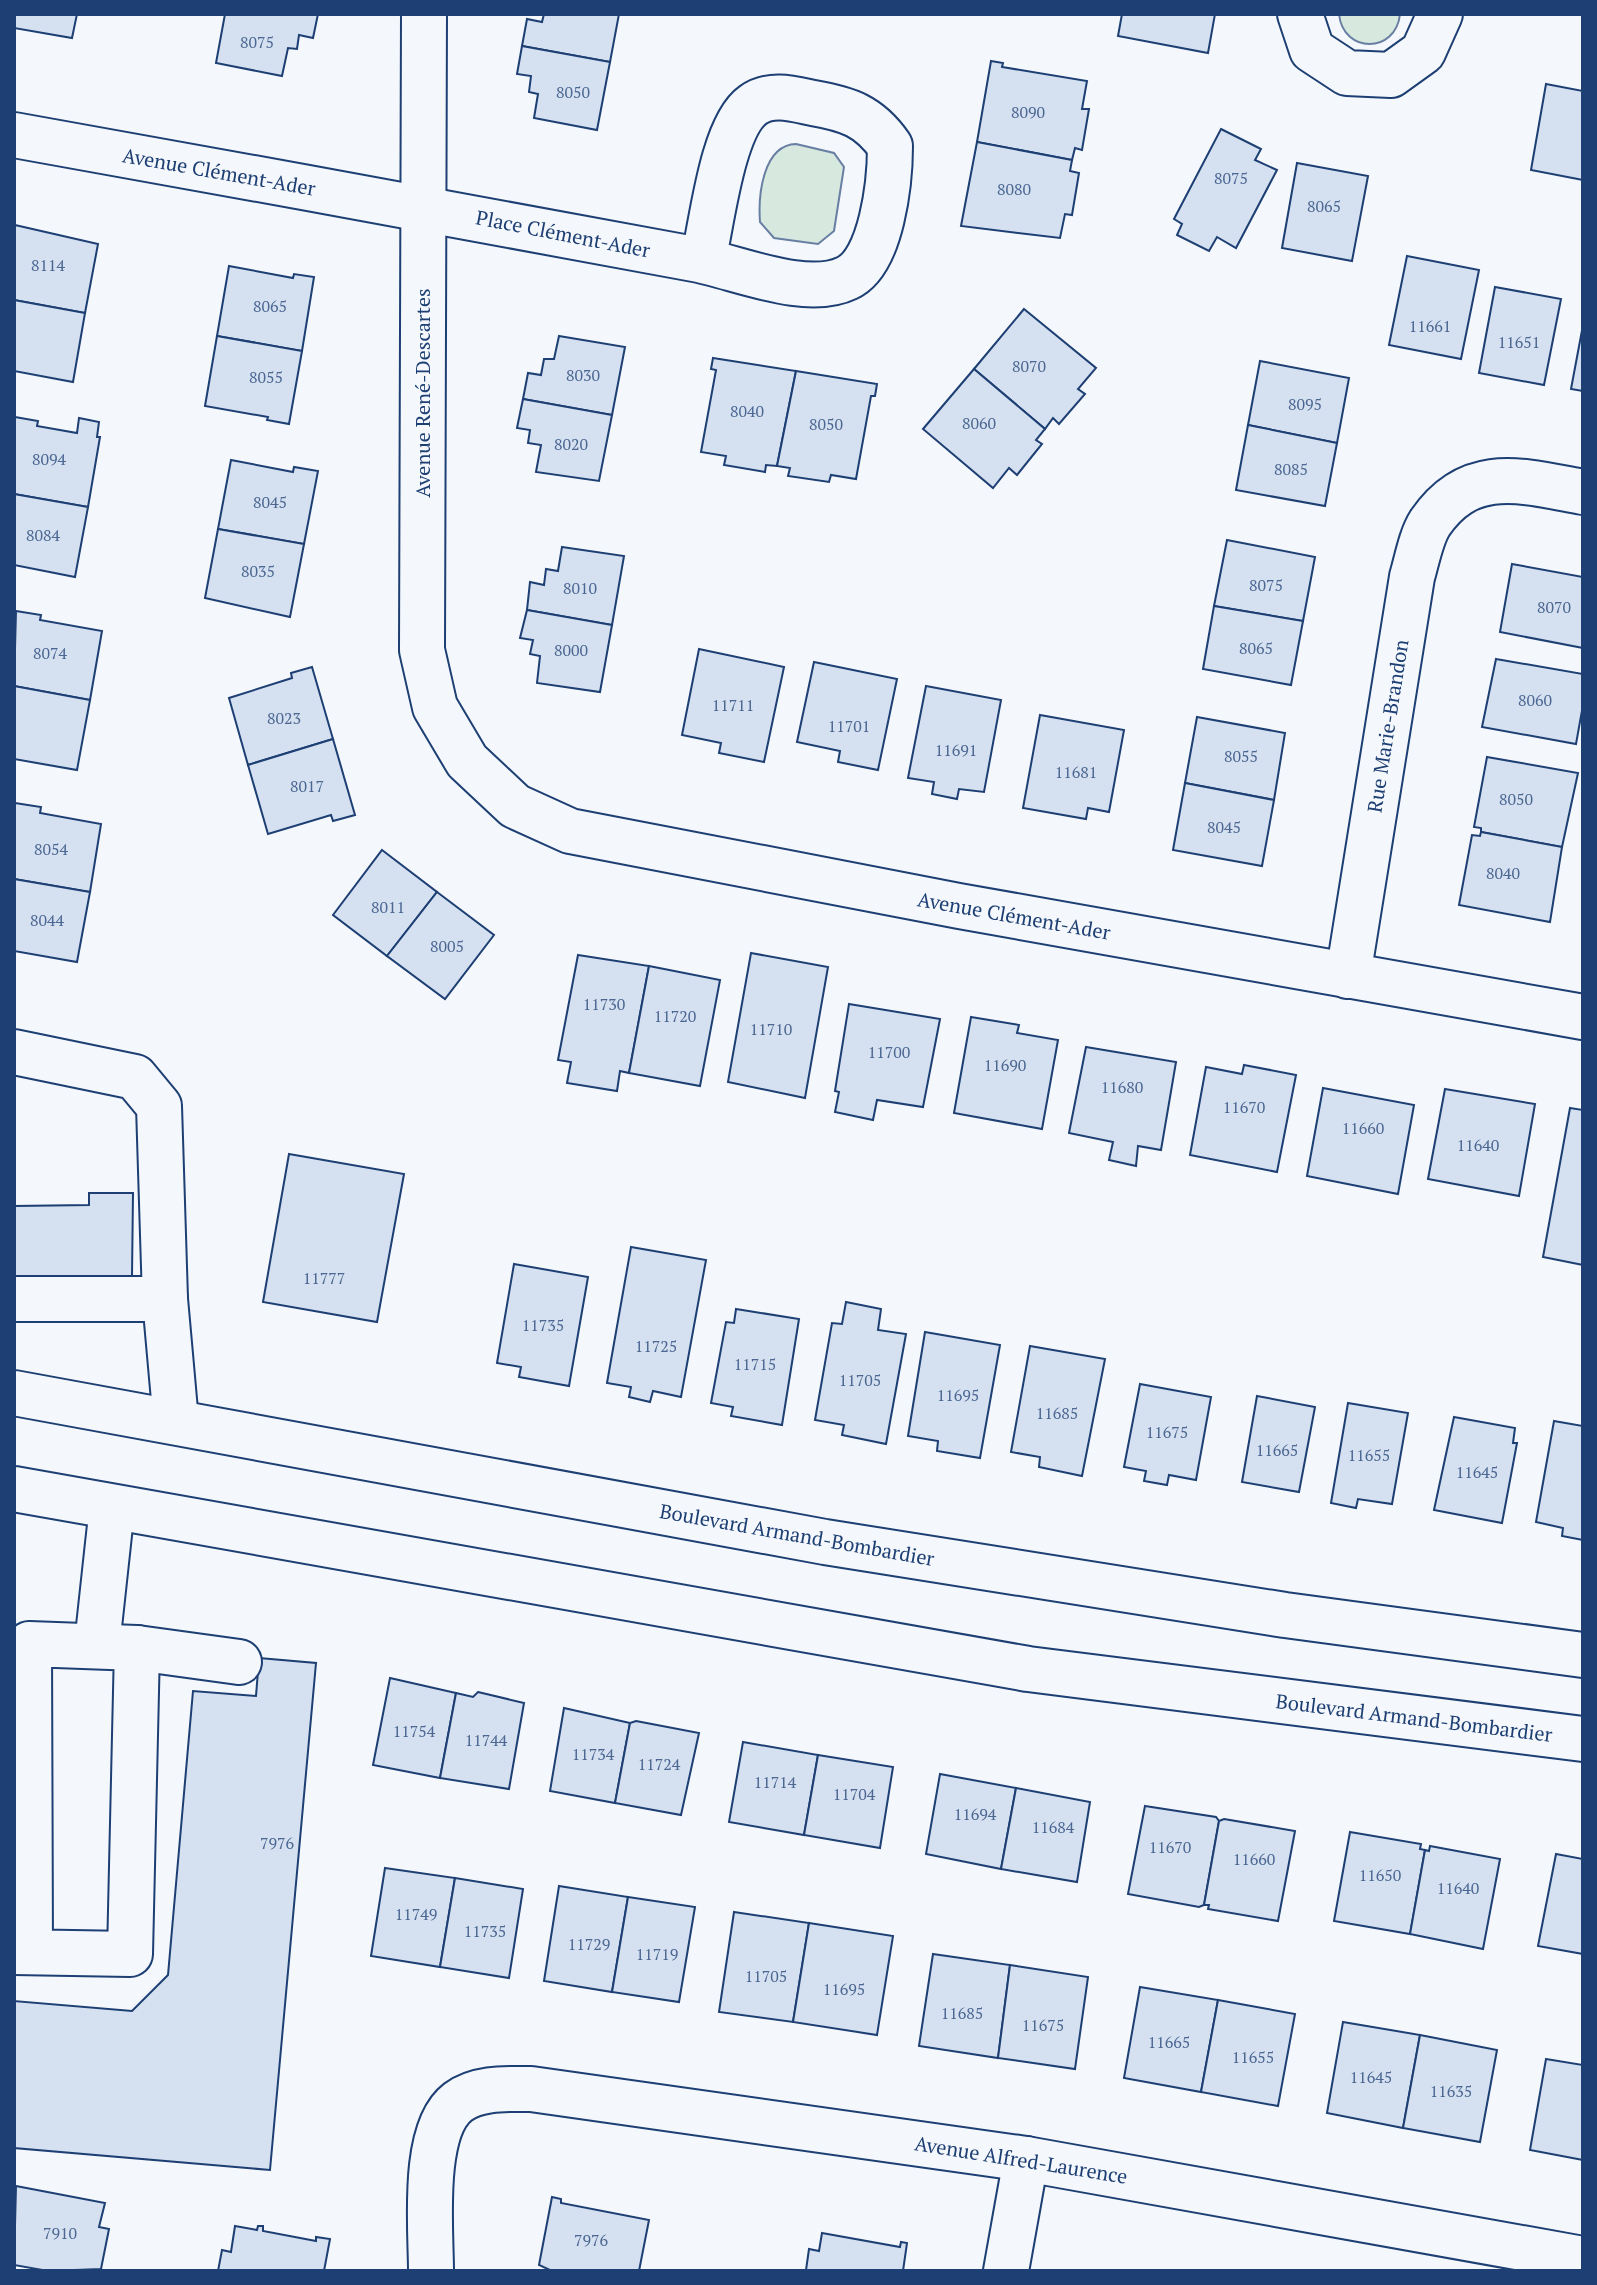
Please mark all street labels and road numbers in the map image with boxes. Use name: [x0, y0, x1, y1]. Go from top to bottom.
street label: Avenue Clément-Ader: [121, 141, 318, 202]
street label: Place Clément-Ader: [474, 203, 653, 264]
street label: Avenue René-Descartes: [409, 288, 436, 498]
street label: Rue Marie-Brandon: [1360, 637, 1415, 814]
street label: Avenue Clément-Ader: [916, 885, 1113, 946]
street label: Boulevard Armand-Bombardier: [658, 1497, 937, 1572]
street label: Boulevard Armand-Bombardier: [1274, 1687, 1554, 1748]
street label: Avenue Alfred-Laurence: [913, 2129, 1129, 2190]

